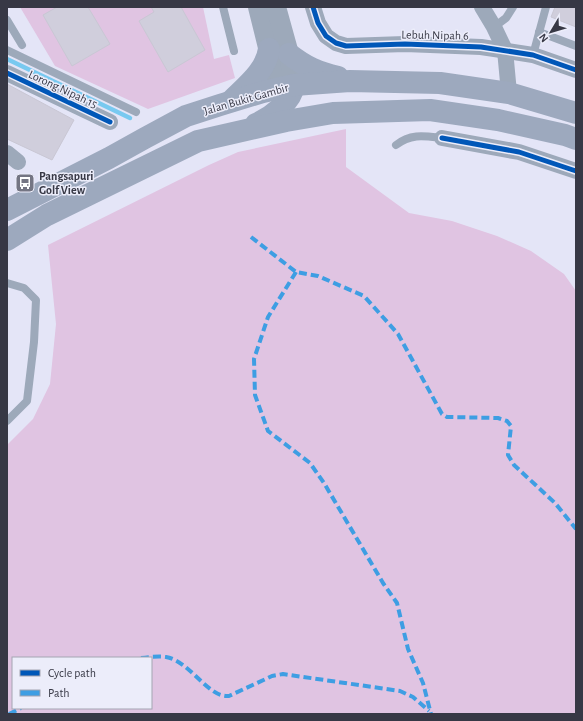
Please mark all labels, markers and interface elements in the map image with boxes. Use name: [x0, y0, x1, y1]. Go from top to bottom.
north arrow: [531, 12, 571, 52]
street label: Lebuh Nipah 6: [401, 28, 469, 42]
text: N: [537, 31, 550, 44]
street label: Lorong Nipah 15: [27, 68, 99, 110]
street label: Jalan Bukit Gambir: [202, 81, 290, 117]
place label: Pangsapuri Golf View: [39, 170, 94, 196]
bus stop icon: Pangsapuri Golf View: [14, 172, 36, 194]
legend: [12, 657, 152, 709]
text: Cycle path: [48, 667, 96, 680]
text: Path: [48, 687, 70, 699]

